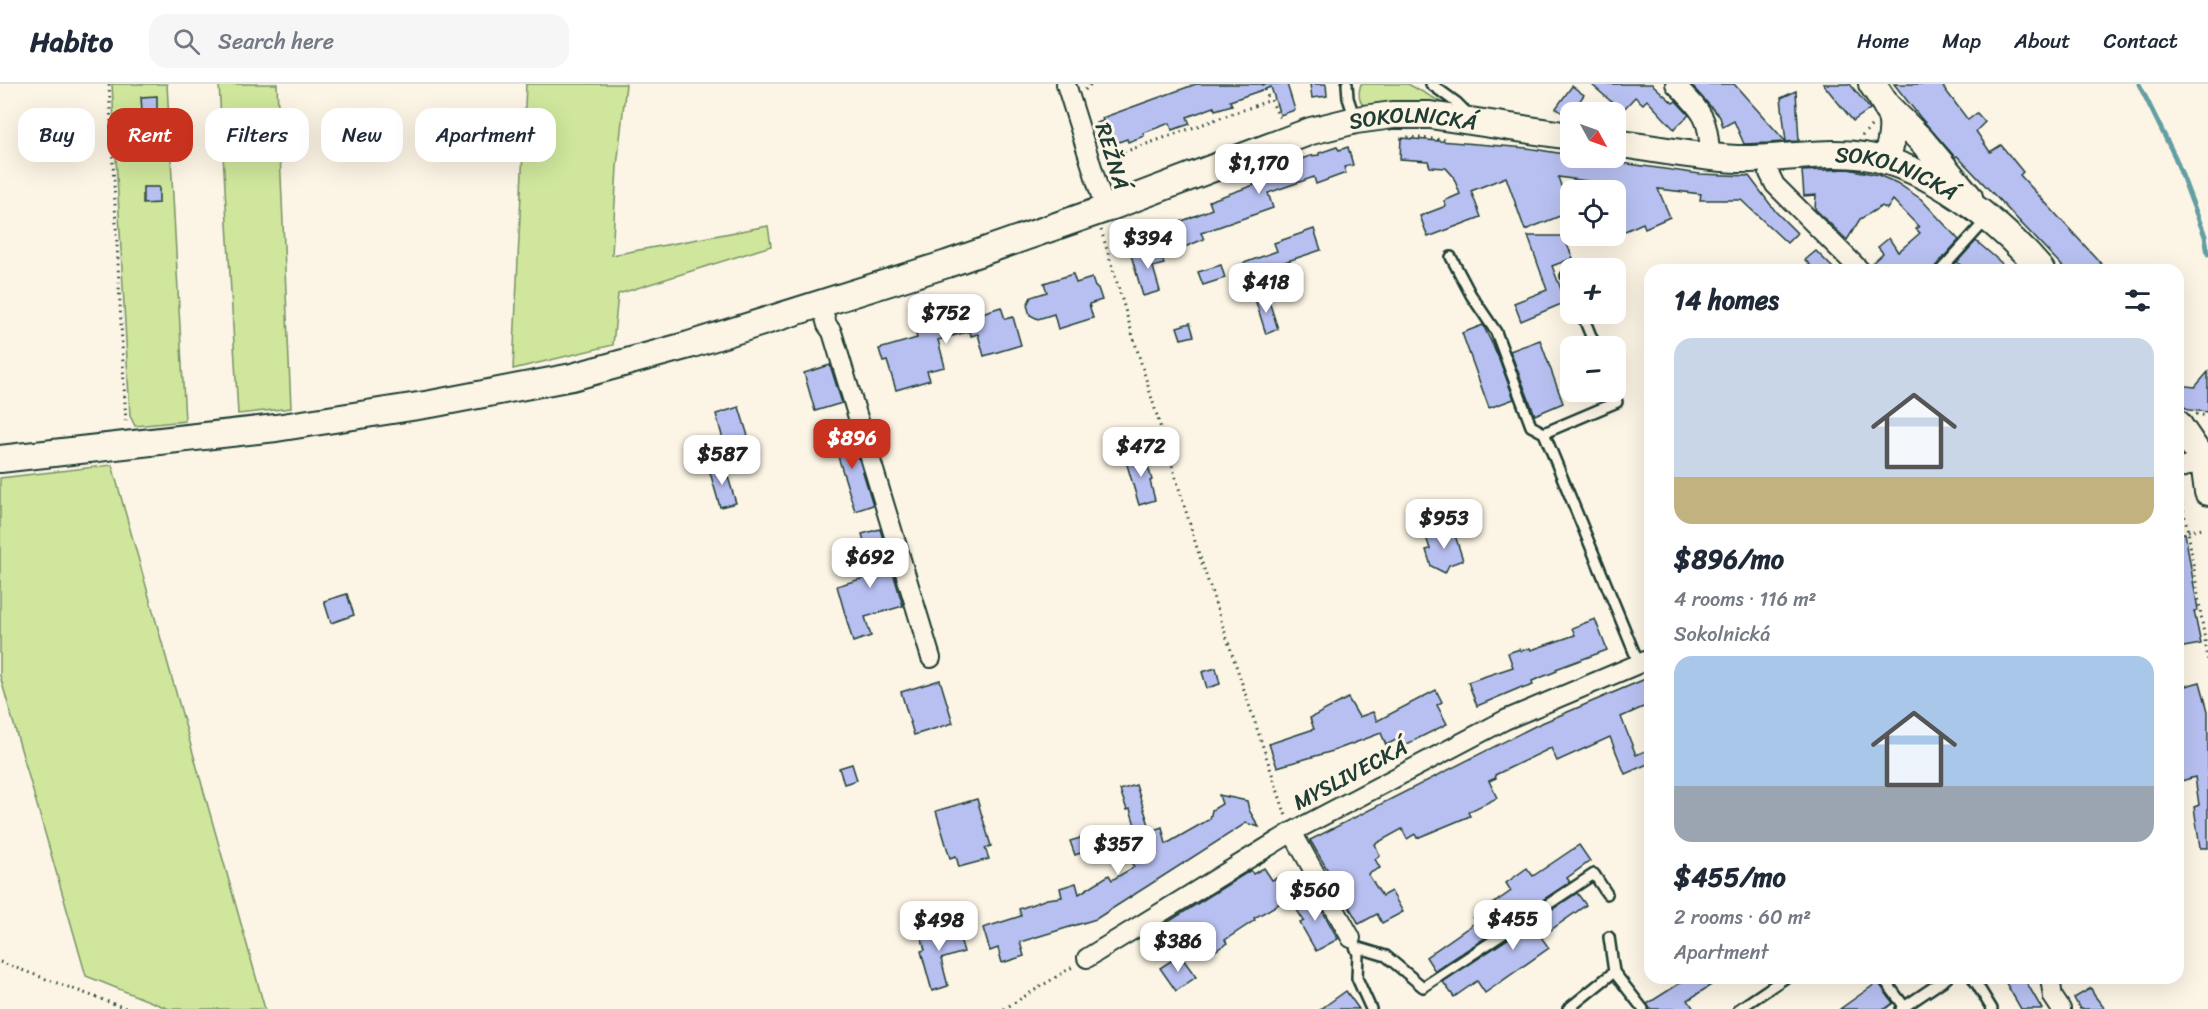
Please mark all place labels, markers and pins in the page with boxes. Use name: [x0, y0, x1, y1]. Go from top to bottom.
pin: $1,170: [1210, 144, 1308, 195]
pin: $394: [1112, 219, 1184, 270]
pin: $418: [1230, 263, 1302, 314]
pin: $752: [910, 294, 982, 345]
pin: $896: [816, 419, 888, 470]
pin: $472: [1105, 427, 1177, 478]
pin: $587: [686, 435, 758, 486]
pin: $953: [1408, 499, 1480, 550]
pin: $692: [834, 538, 906, 589]
pin: $357: [1082, 825, 1154, 876]
pin: $560: [1279, 871, 1351, 922]
pin: $455: [1477, 900, 1549, 951]
pin: $498: [903, 901, 975, 952]
pin: $386: [1142, 922, 1214, 973]

